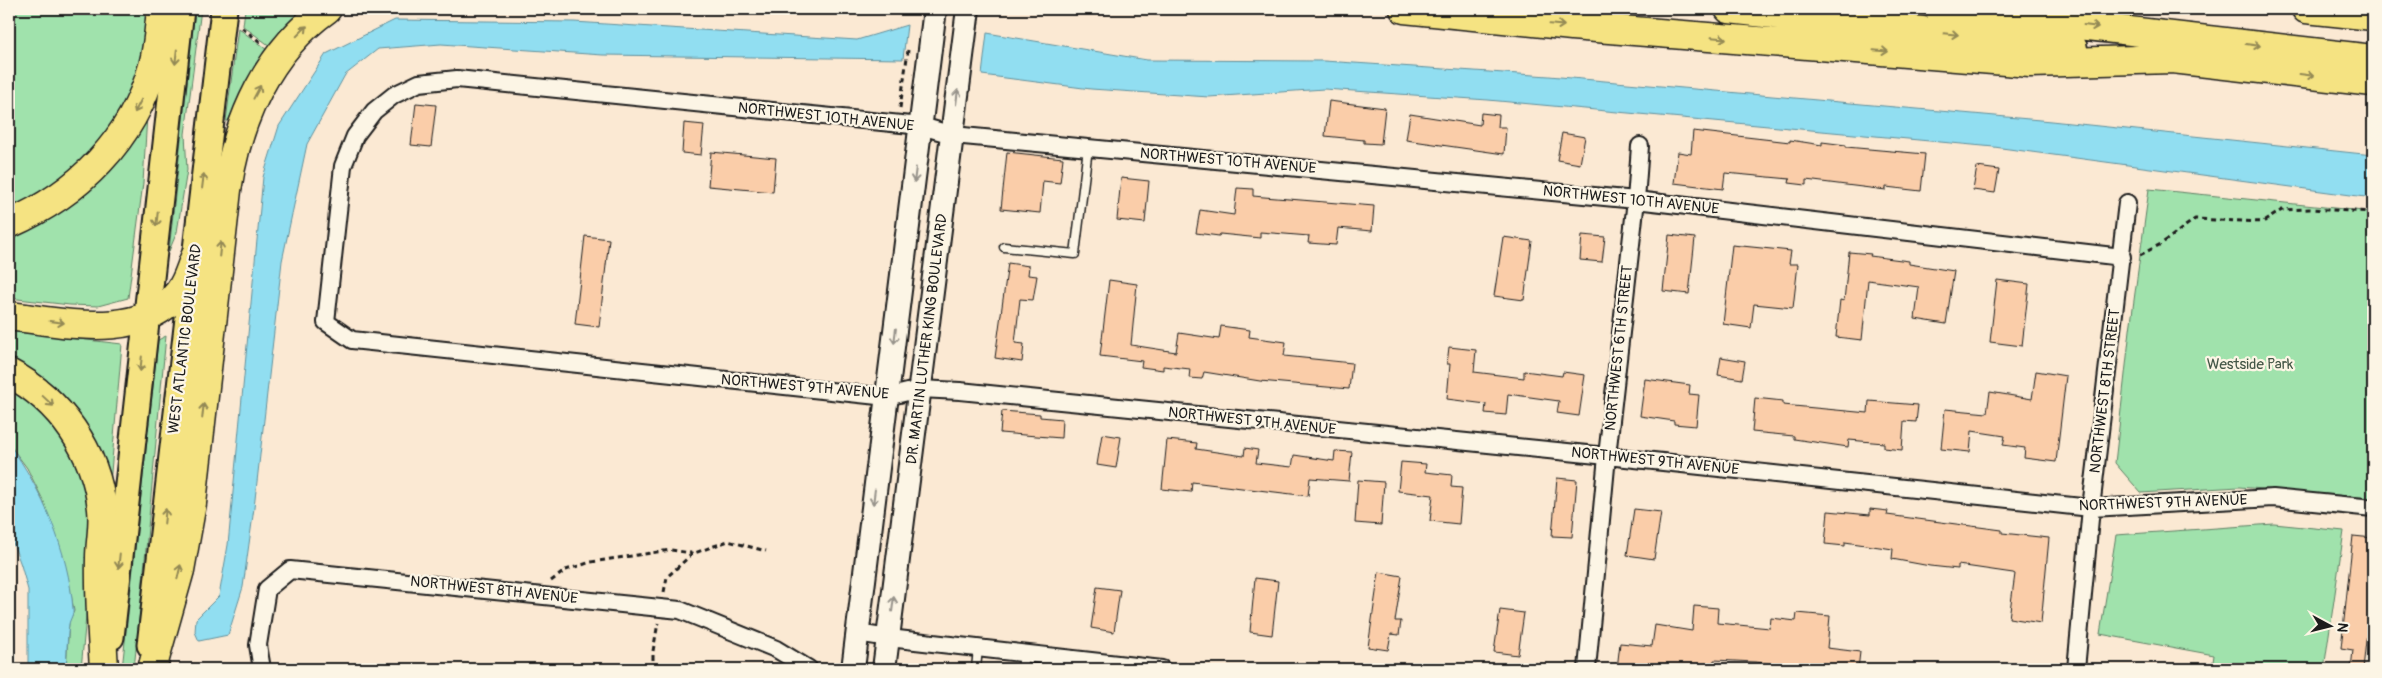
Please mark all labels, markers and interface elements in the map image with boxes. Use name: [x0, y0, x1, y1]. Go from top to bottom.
one-way arrow: [1549, 20, 1565, 30]
one-way arrow: [2083, 21, 2099, 31]
one-way arrow: [295, 25, 308, 37]
one-way arrow: [1943, 29, 1959, 39]
one-way arrow: [1711, 33, 1727, 43]
one-way arrow: [2245, 40, 2261, 50]
one-way arrow: [1873, 46, 1889, 56]
one-way arrow: [171, 49, 181, 65]
one-way arrow: [2299, 70, 2315, 80]
one-way arrow: [252, 85, 262, 100]
one-way arrow: [952, 90, 962, 106]
street label: NORTHWEST 10TH AVENUE: [737, 98, 915, 136]
one-way arrow: [132, 99, 142, 114]
street label: NORTHWEST 10TH AVENUE: [1139, 144, 1317, 178]
one-way arrow: [910, 166, 920, 182]
one-way arrow: [198, 173, 208, 189]
street label: NORTHWEST 10TH AVENUE: [1542, 181, 1720, 219]
one-way arrow: [152, 210, 162, 226]
street label: DR. MARTIN LUTHER KING BOULEVARD: [902, 213, 952, 465]
one-way arrow: [215, 242, 225, 258]
street label: WEST ATLANTIC BOULEVARD: [164, 243, 206, 435]
street label: NORTHWEST 6TH STREET: [1601, 264, 1637, 432]
street label: NORTHWEST 8TH STREET: [2085, 308, 2125, 474]
one-way arrow: [49, 317, 65, 327]
one-way arrow: [889, 328, 899, 344]
park label: Westside Park: [2207, 355, 2294, 374]
one-way arrow: [136, 356, 146, 372]
street label: NORTHWEST 9TH AVENUE: [720, 370, 890, 404]
one-way arrow: [42, 395, 54, 407]
one-way arrow: [198, 403, 208, 419]
street label: NORTHWEST 9TH AVENUE: [1167, 403, 1337, 439]
street label: NORTHWEST 9TH AVENUE: [1570, 443, 1740, 479]
one-way arrow: [869, 489, 879, 505]
street label: NORTHWEST 9TH AVENUE: [2078, 491, 2248, 515]
one-way arrow: [160, 509, 170, 525]
one-way arrow: [114, 552, 124, 568]
one-way arrow: [175, 564, 184, 580]
street label: NORTHWEST 8TH AVENUE: [409, 572, 579, 608]
one-way arrow: [888, 596, 898, 612]
north arrow: [2304, 600, 2354, 650]
text: N: [2333, 622, 2351, 633]

